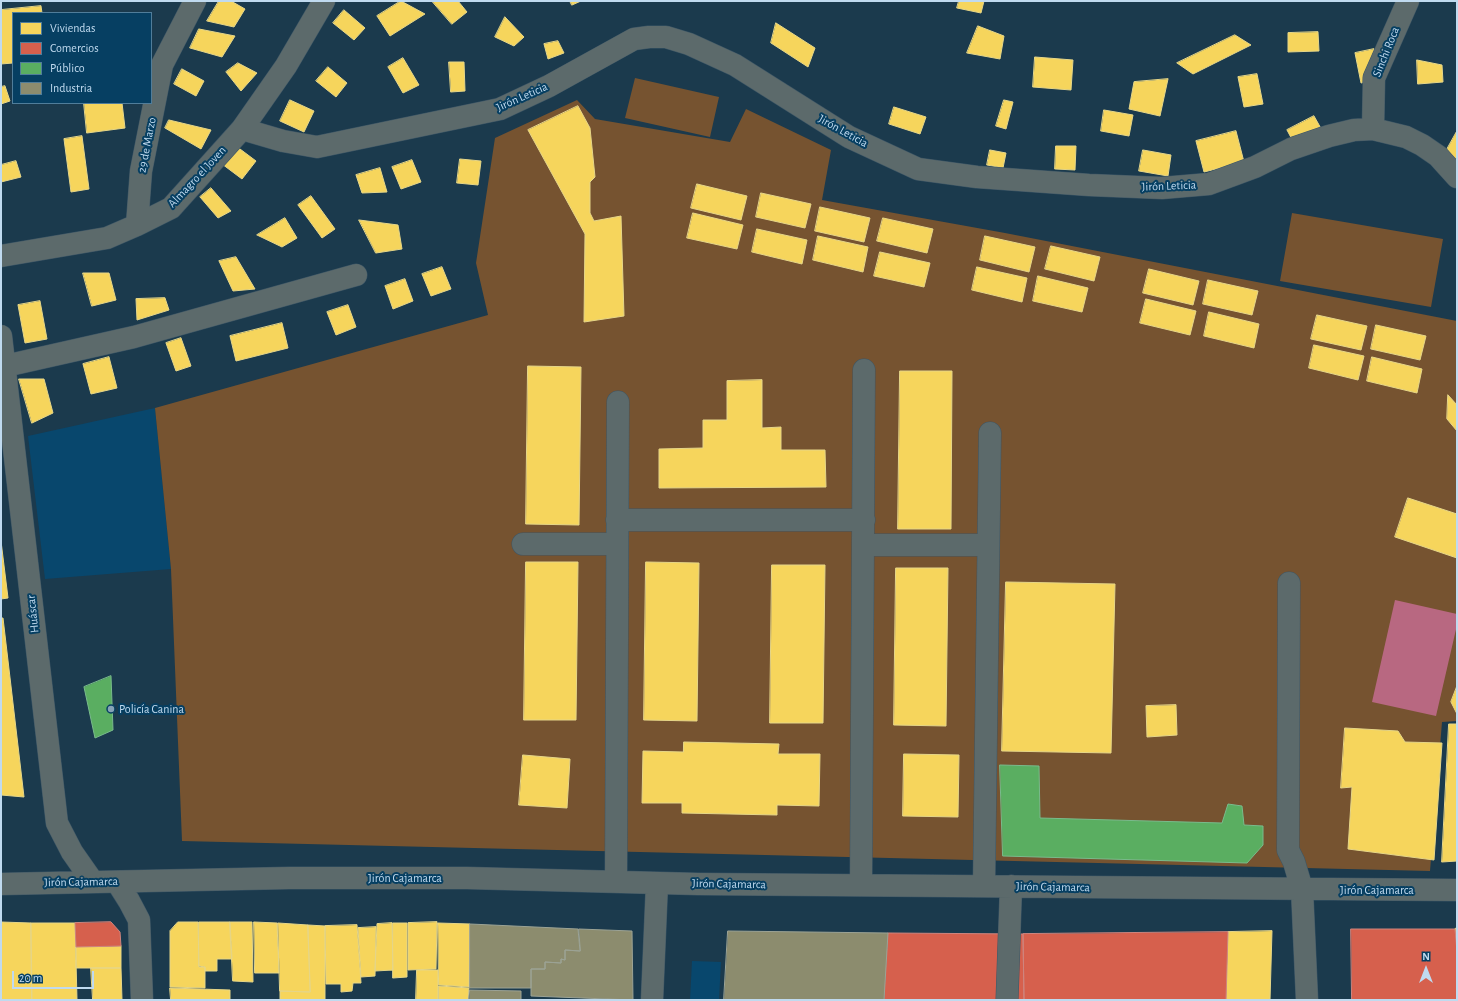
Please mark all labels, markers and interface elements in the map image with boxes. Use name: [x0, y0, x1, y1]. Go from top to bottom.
legend: [12, 12, 152, 104]
text: Viviendas: [50, 22, 96, 34]
street label: Sinchi Roca: [1369, 25, 1403, 79]
text: Comercios: [50, 42, 99, 54]
text: Público: [50, 62, 85, 74]
street label: Jirón Leticia: [494, 79, 550, 115]
text: Industria: [50, 82, 92, 94]
street label: Jirón Leticia: [816, 111, 870, 151]
street label: 29 de Marzo: [135, 116, 159, 174]
street label: Almagro el Joven: [165, 143, 229, 211]
street label: Jirón Leticia: [1141, 178, 1197, 194]
street label: Huáscar: [24, 594, 42, 634]
place label: Policía Canina: [119, 702, 184, 716]
marker: Policía Canina: [106, 704, 116, 714]
street label: Jirón Cajamarca: [368, 871, 442, 885]
street label: Jirón Cajamarca: [44, 874, 118, 890]
street label: Jirón Cajamarca: [692, 876, 766, 892]
street label: Jirón Cajamarca: [1016, 879, 1090, 895]
street label: Jirón Cajamarca: [1340, 883, 1414, 897]
north arrow: [1406, 949, 1446, 989]
text: N: [1422, 951, 1430, 962]
scale bar: [14, 963, 96, 989]
text: 20 m: [19, 972, 42, 984]

